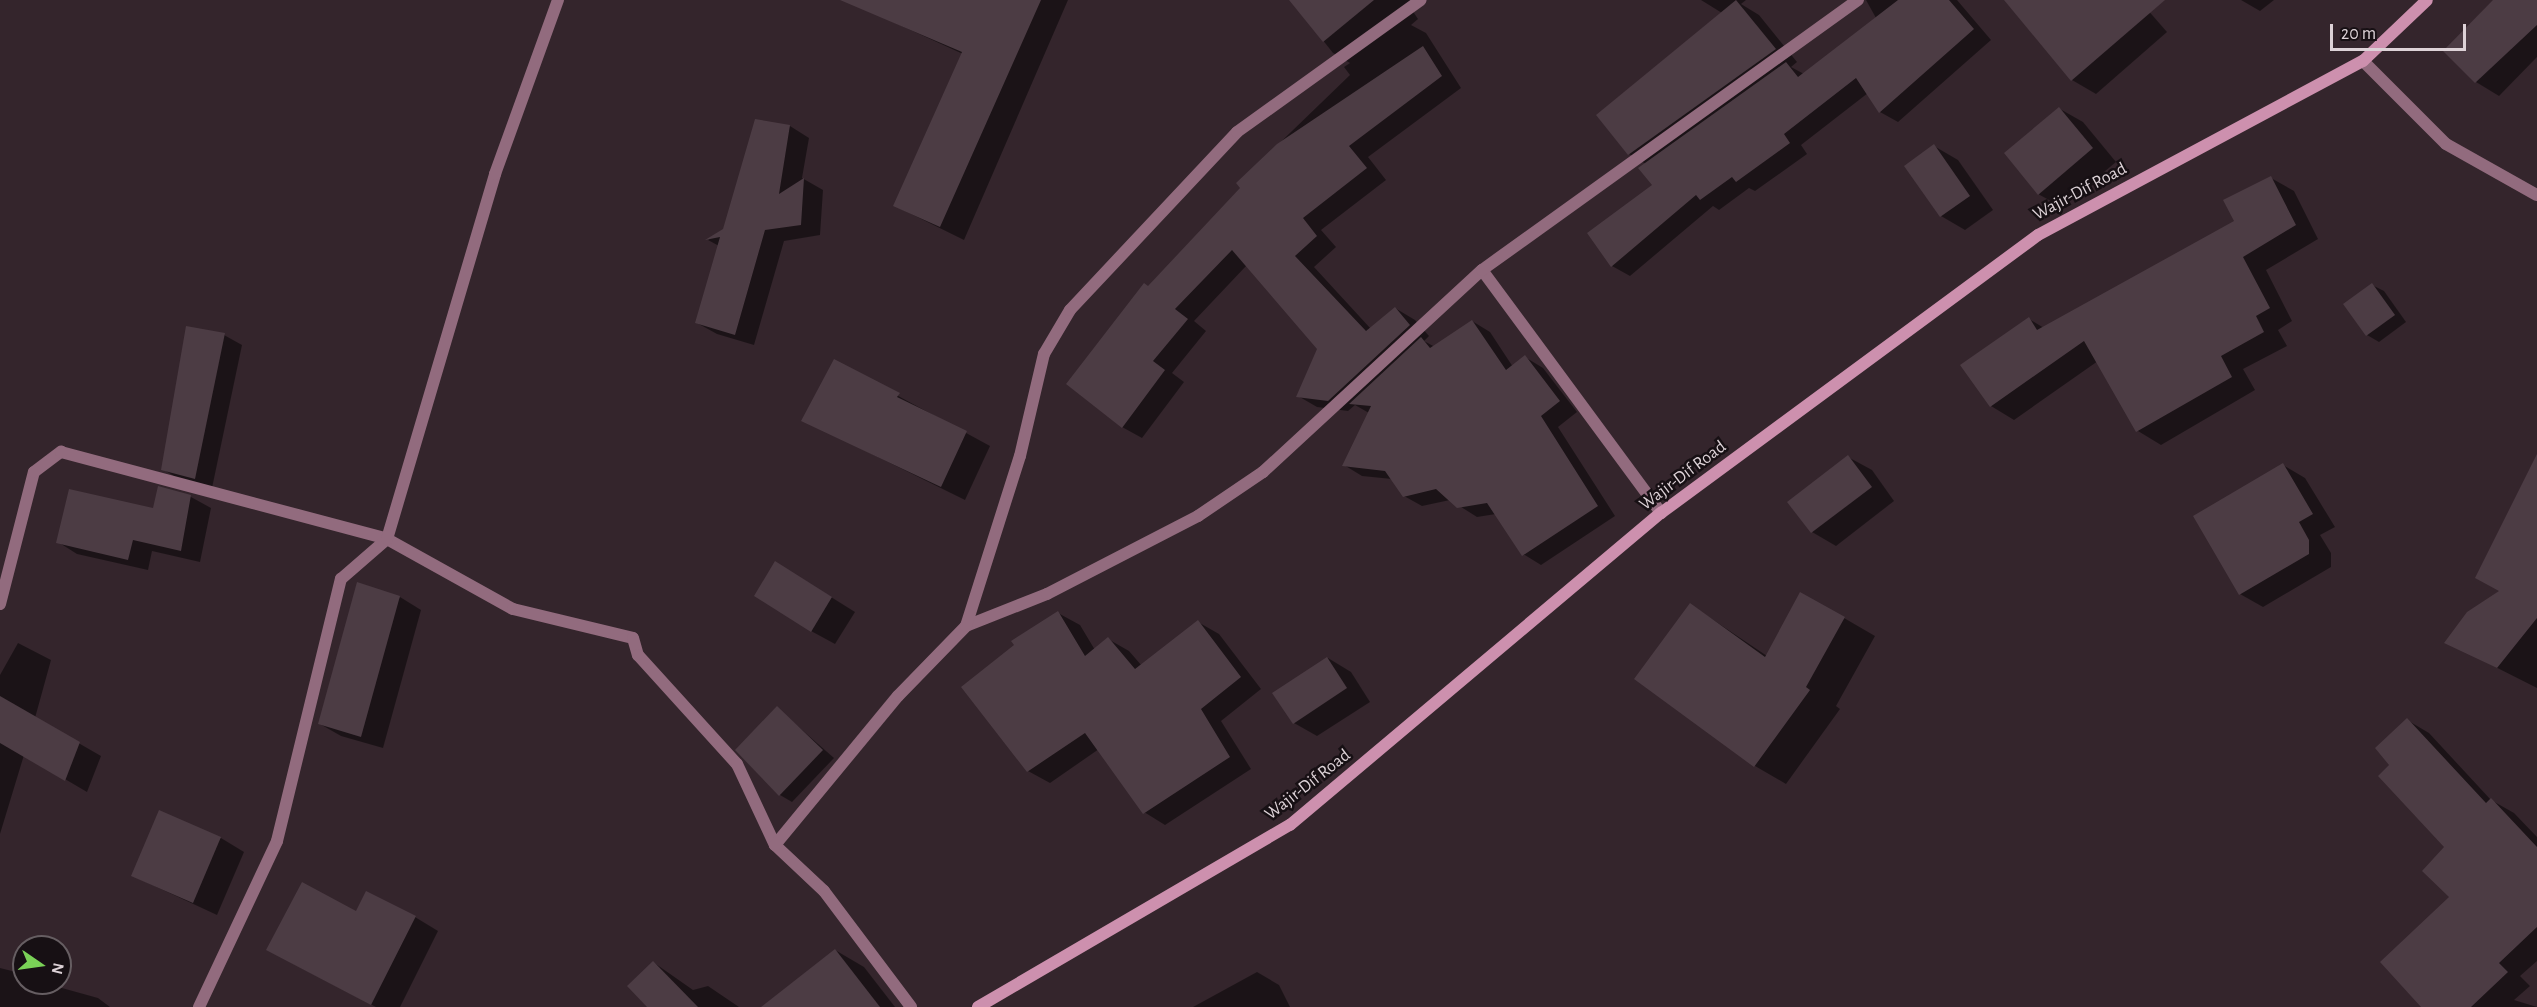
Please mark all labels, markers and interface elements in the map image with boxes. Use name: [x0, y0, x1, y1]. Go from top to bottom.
scale bar: [2333, 12, 2470, 50]
text: 20 m: [2341, 25, 2376, 43]
street label: Wajir-Dif Road: [2029, 158, 2131, 226]
street label: Wajir-Dif Road: [1635, 436, 1731, 516]
street label: Wajir-Dif Road: [1261, 745, 1355, 825]
north arrow: [12, 935, 72, 995]
text: N: [49, 961, 67, 976]

